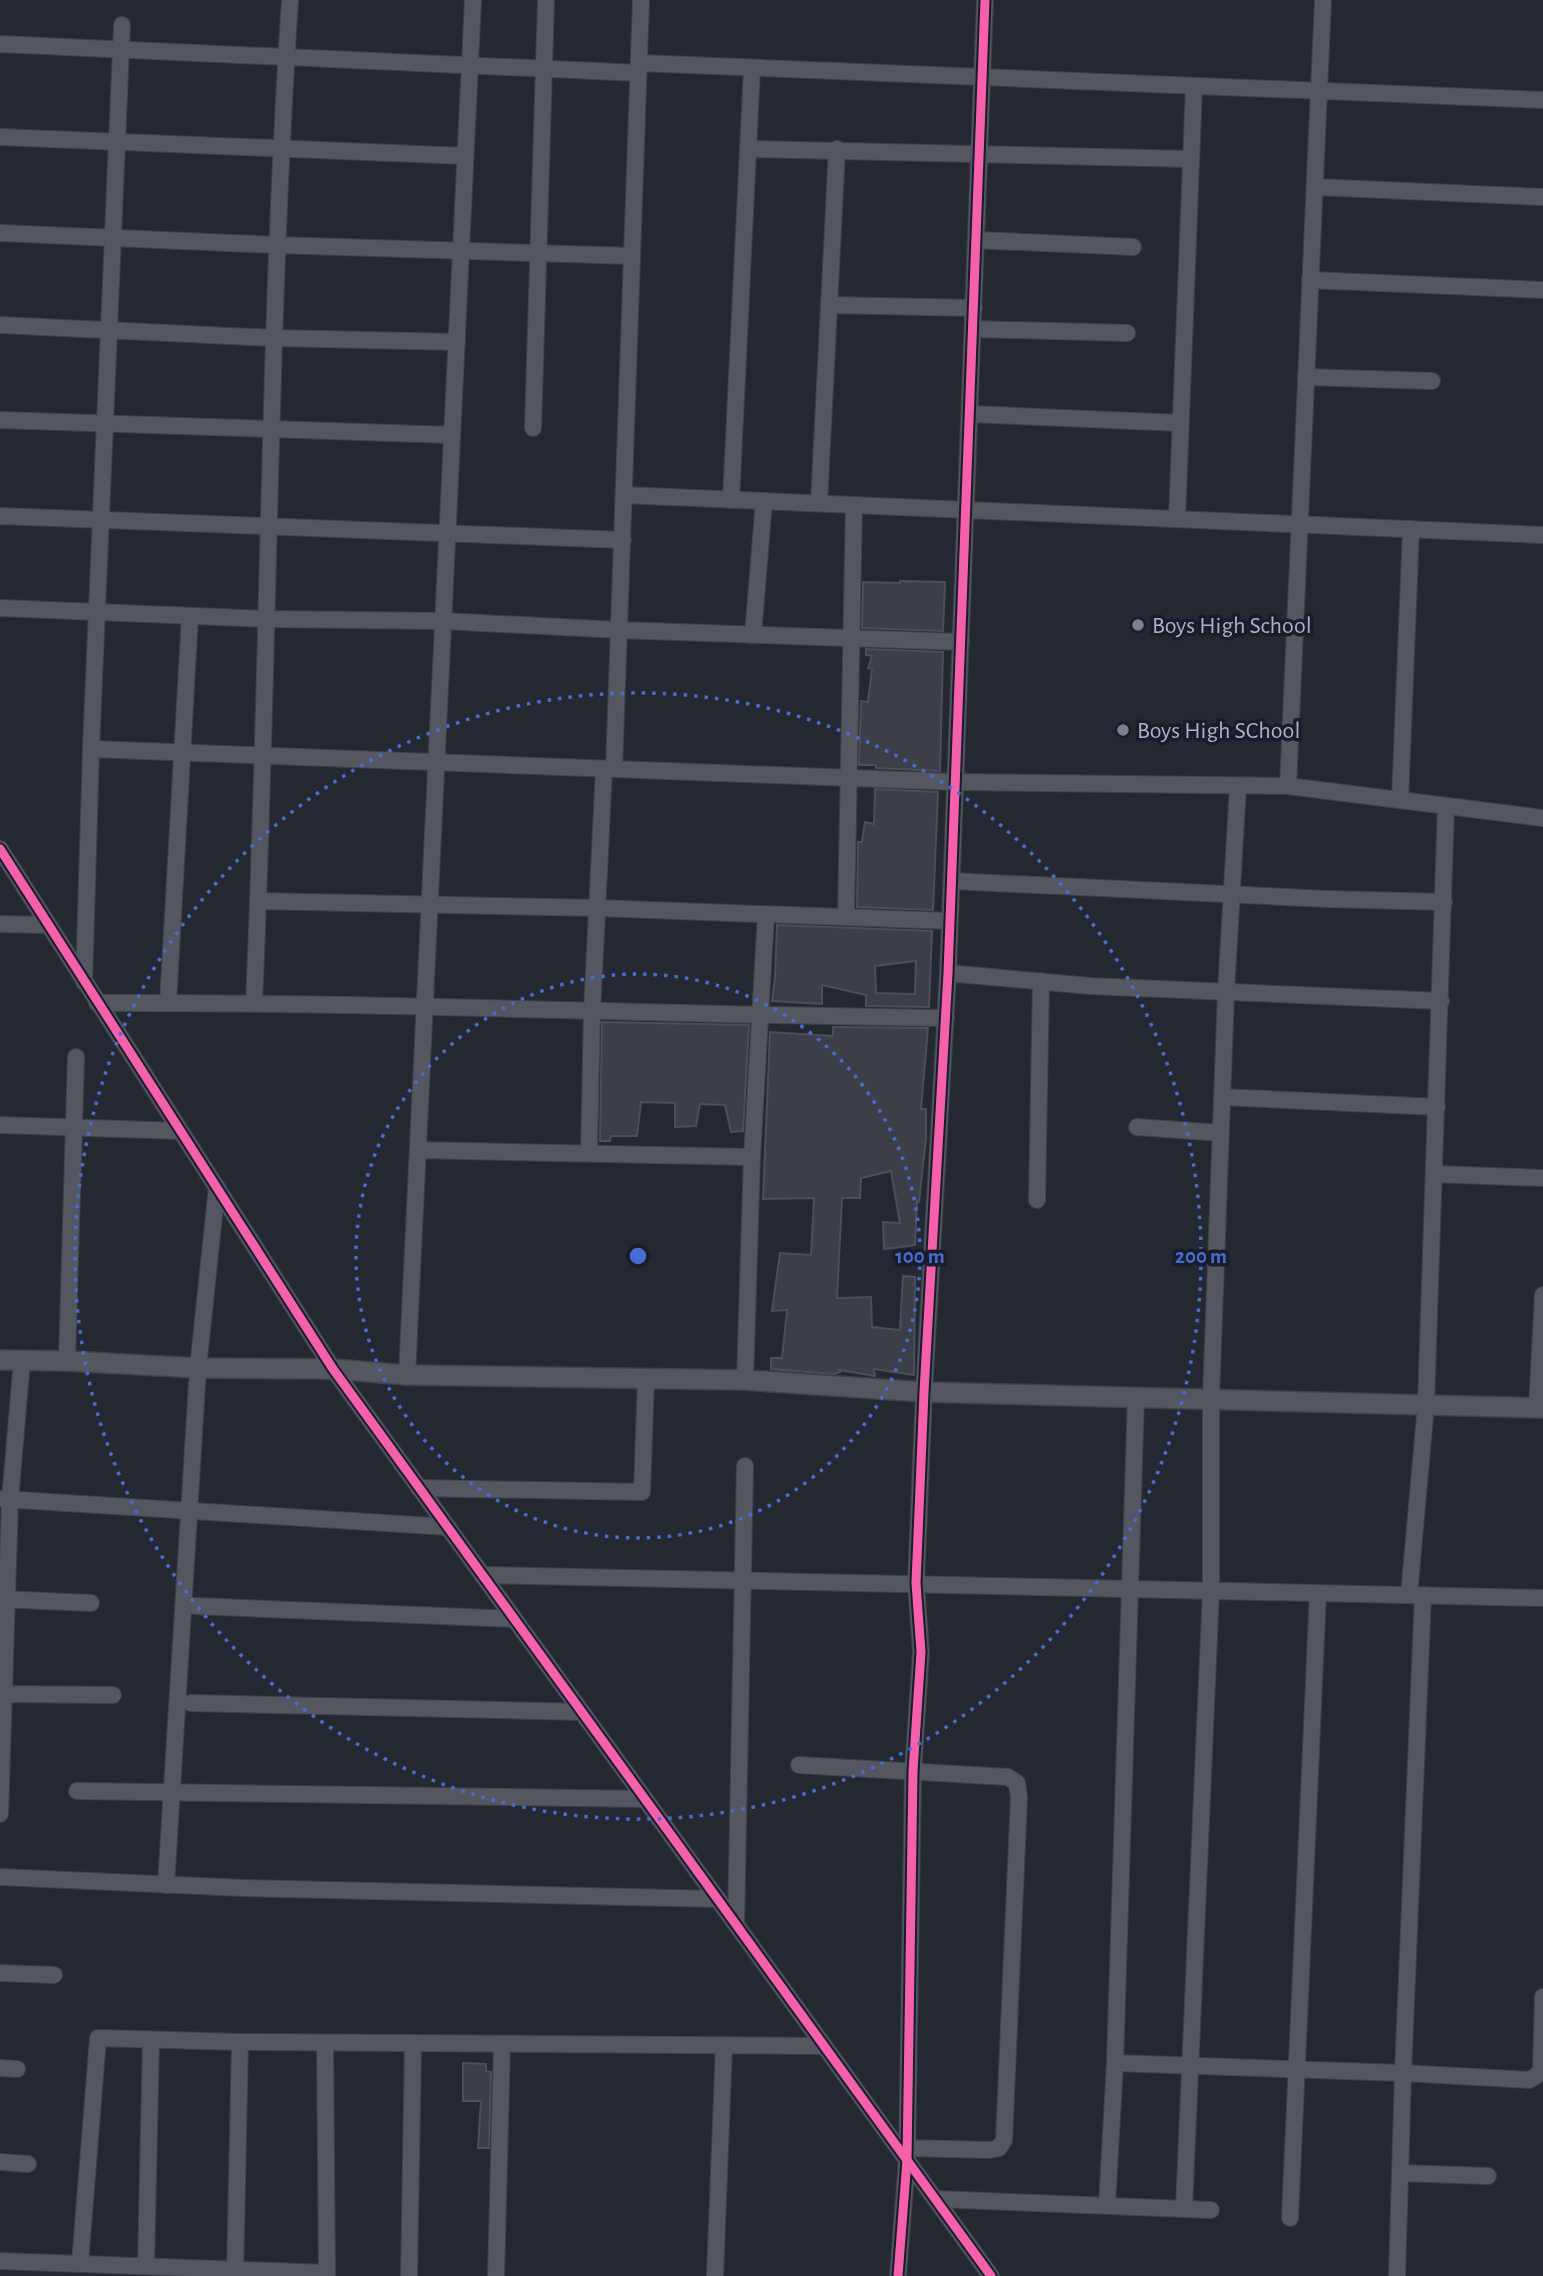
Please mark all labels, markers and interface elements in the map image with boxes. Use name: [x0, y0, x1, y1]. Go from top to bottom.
place label: Boys High School: [1152, 614, 1312, 638]
marker: Boys High School: [1130, 617, 1146, 633]
place label: Boys High SChool: [1137, 719, 1300, 743]
marker: Boys High SChool: [1115, 722, 1131, 738]
centre of rings: [626, 1244, 650, 1268]
text: 100 m: [895, 1246, 945, 1267]
text: 200 m: [1175, 1246, 1227, 1267]

